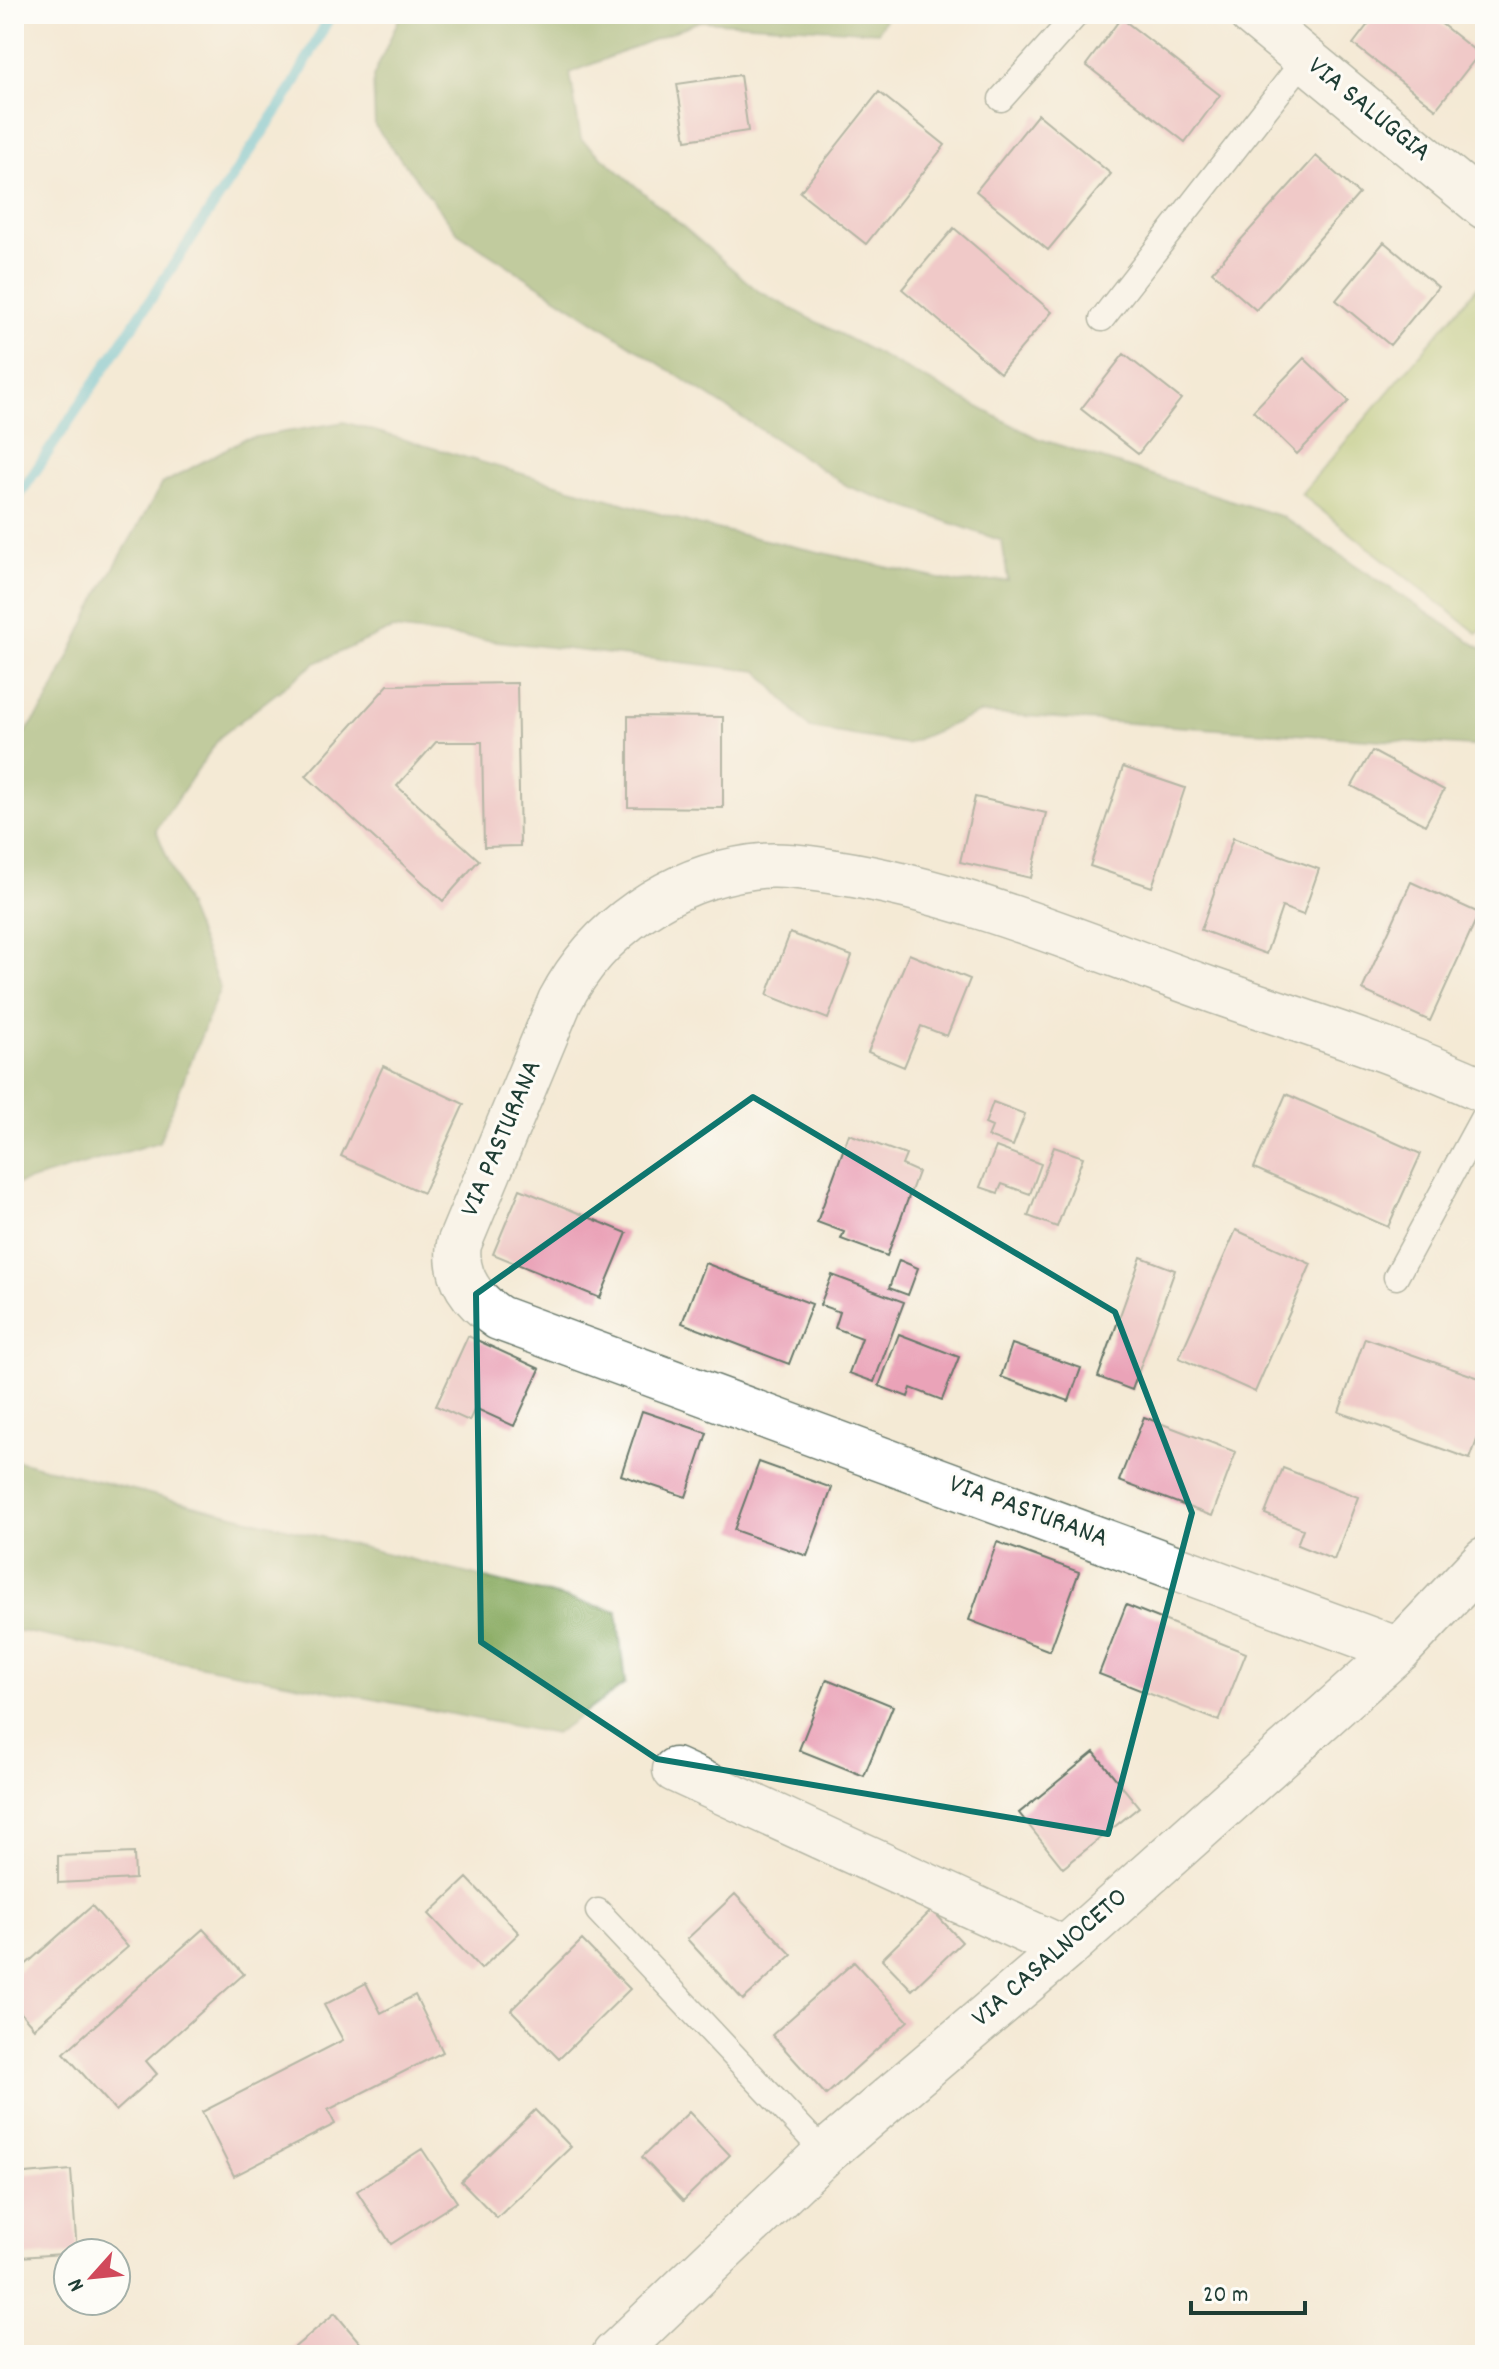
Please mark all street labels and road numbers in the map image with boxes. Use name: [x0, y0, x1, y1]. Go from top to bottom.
street label: VIA SALUGGIA: [1298, 49, 1438, 173]
street label: VIA PASTURANA: [452, 1054, 554, 1224]
street label: VIA PASTURANA: [943, 1466, 1113, 1560]
street label: VIA CASALNOCETO: [964, 1880, 1138, 2038]

